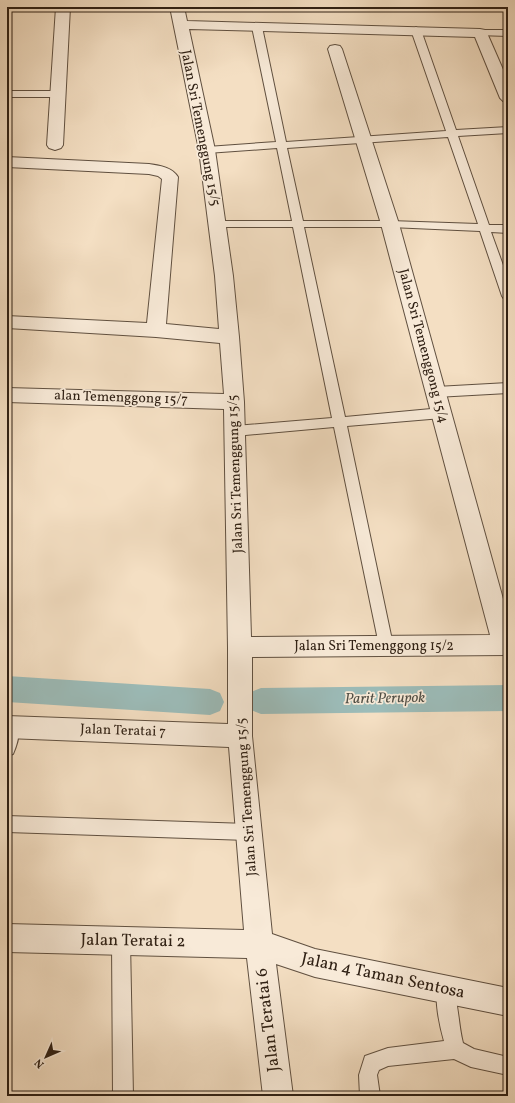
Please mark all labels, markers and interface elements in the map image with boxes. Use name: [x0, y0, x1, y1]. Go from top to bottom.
street label: Jalan Sri Temenggung 15/5: [176, 48, 224, 208]
street label: Jalan Sri Temenggong 15/4: [393, 267, 453, 425]
street label: alan Temenggong 15/7: [54, 386, 188, 410]
street label: Jalan Sri Temenggung 15/5: [224, 394, 248, 554]
street label: Jalan Sri Temenggong 15/2: [294, 637, 454, 656]
water label: Parit Perupok: [345, 688, 425, 710]
street label: Jalan Sri Temenggung 15/5: [232, 717, 262, 877]
street label: Jalan Teratai 7: [80, 720, 166, 742]
street label: Jalan Teratai 2: [80, 929, 186, 953]
street label: Jalan 4 Taman Sentosa: [299, 947, 467, 1005]
street label: Jalan Teratai 6: [250, 967, 286, 1073]
north arrow: [26, 1037, 66, 1077]
text: N: [32, 1055, 48, 1071]

